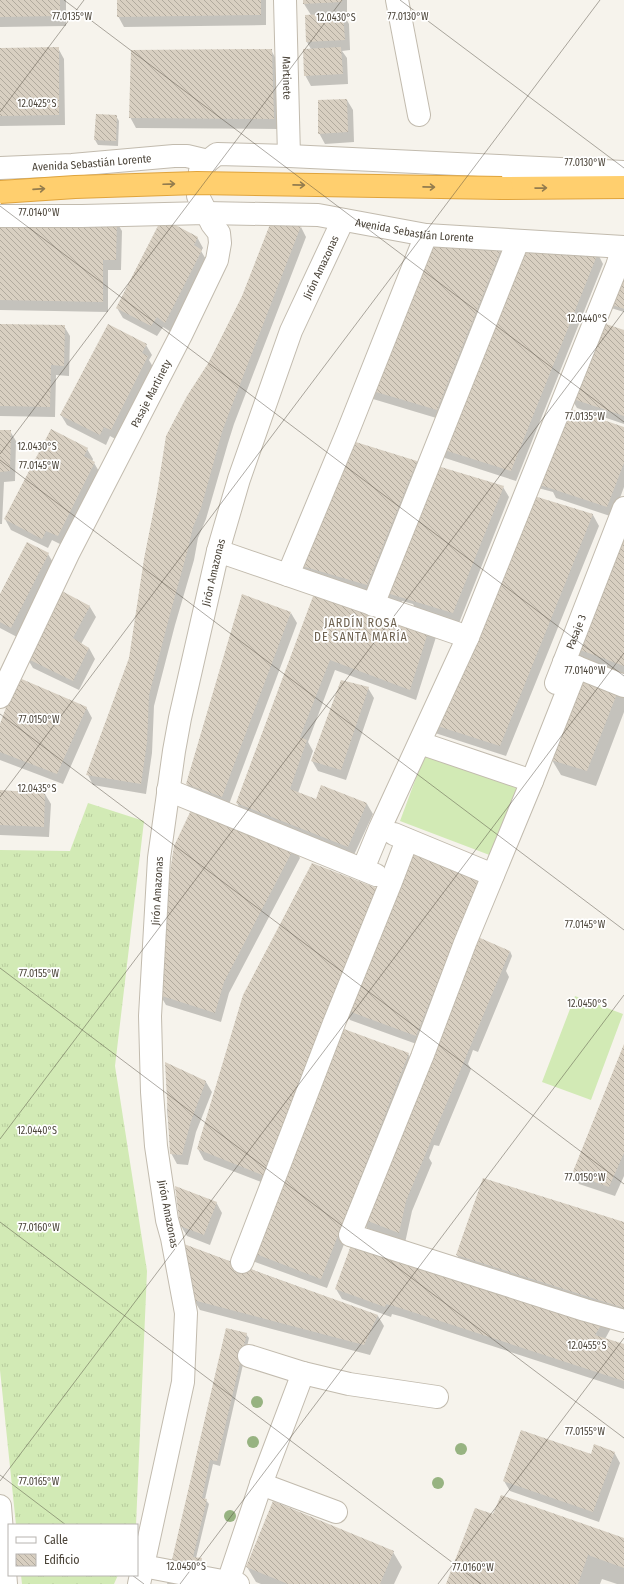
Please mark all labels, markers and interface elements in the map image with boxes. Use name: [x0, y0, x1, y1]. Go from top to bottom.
text: 77.0135°W: [52, 11, 93, 23]
text: 77.0130°W: [388, 11, 429, 23]
text: 12.0430°S: [316, 12, 356, 24]
street label: Martinete: [280, 56, 294, 100]
text: 12.0425°S: [18, 98, 56, 110]
street label: Avenida Sebastián Lorente: [32, 152, 152, 173]
text: 77.0130°W: [565, 157, 606, 169]
one-way arrow: [162, 180, 175, 188]
one-way arrow: [292, 181, 305, 189]
one-way arrow: [422, 183, 435, 191]
one-way arrow: [534, 184, 547, 192]
one-way arrow: [32, 186, 45, 193]
text: 77.0140°W: [18, 207, 60, 219]
street label: Avenida Sebastián Lorente: [354, 216, 474, 244]
street label: Jirón Amazonas: [300, 233, 341, 301]
text: 12.0440°S: [567, 313, 607, 325]
street label: Pasaje Martinety: [128, 357, 174, 430]
text: 77.0135°W: [565, 411, 606, 423]
text: 12.0430°S: [17, 441, 57, 453]
text: 77.0145°W: [19, 460, 60, 472]
street label: Jirón Amazonas: [199, 537, 228, 607]
street label: Pasaje 3: [563, 612, 589, 651]
district label: JARDÍN ROSA DE SANTA MARÍA: [314, 615, 408, 644]
text: 77.0140°W: [564, 665, 606, 677]
text: 77.0150°W: [19, 714, 60, 726]
text: 12.0435°S: [18, 783, 56, 795]
street label: Jirón Amazonas: [149, 856, 166, 926]
text: 77.0145°W: [565, 919, 606, 931]
text: 77.0155°W: [19, 968, 60, 980]
text: 12.0450°S: [567, 998, 607, 1010]
text: 12.0440°S: [17, 1125, 57, 1137]
text: 77.0150°W: [565, 1172, 606, 1184]
street label: Jirón Amazonas: [155, 1179, 181, 1249]
text: 77.0160°W: [18, 1222, 60, 1234]
text: 12.0455°S: [568, 1340, 607, 1352]
text: 77.0155°W: [565, 1426, 606, 1438]
text: 77.0165°W: [19, 1476, 60, 1488]
legend: [8, 1524, 138, 1576]
text: Calle: [44, 1533, 68, 1547]
text: Edificio: [44, 1553, 80, 1567]
text: 12.0450°S: [166, 1561, 206, 1573]
text: 77.0160°W: [452, 1562, 494, 1574]

